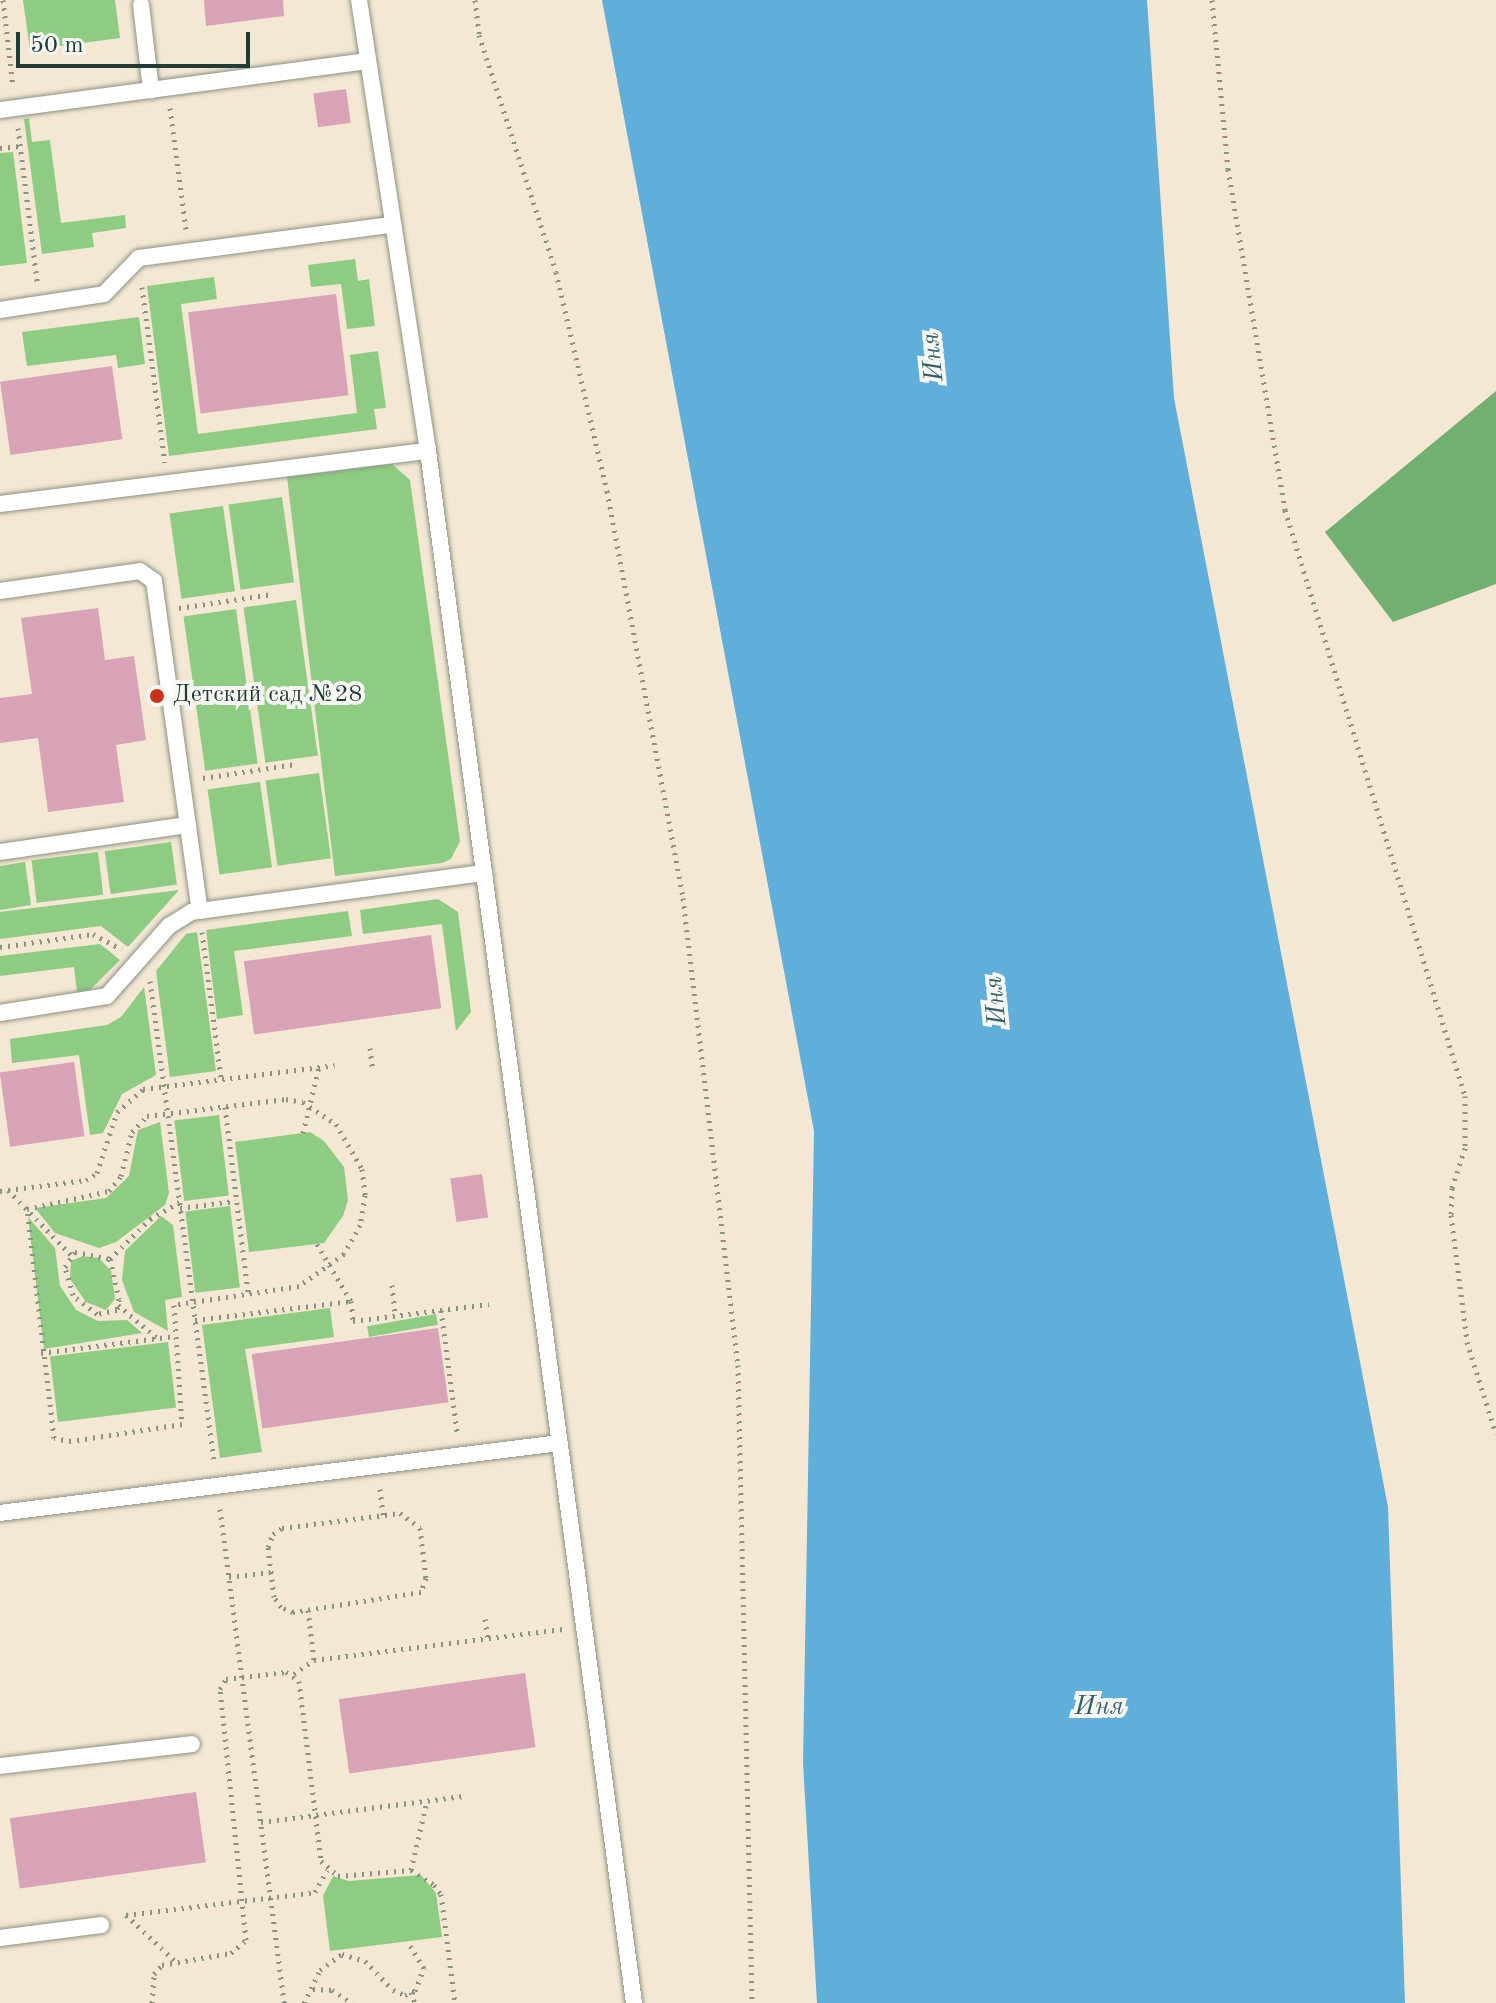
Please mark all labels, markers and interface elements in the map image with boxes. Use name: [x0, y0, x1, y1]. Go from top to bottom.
scale bar: [20, 16, 254, 66]
text: 50 m: [30, 34, 84, 58]
water label: Иня: [916, 331, 952, 383]
place label: Детский сад №28: [173, 682, 362, 710]
marker: Детский сад №28: [148, 687, 166, 705]
water label: Иня: [979, 975, 1015, 1027]
water label: Иня: [1074, 1692, 1124, 1724]

